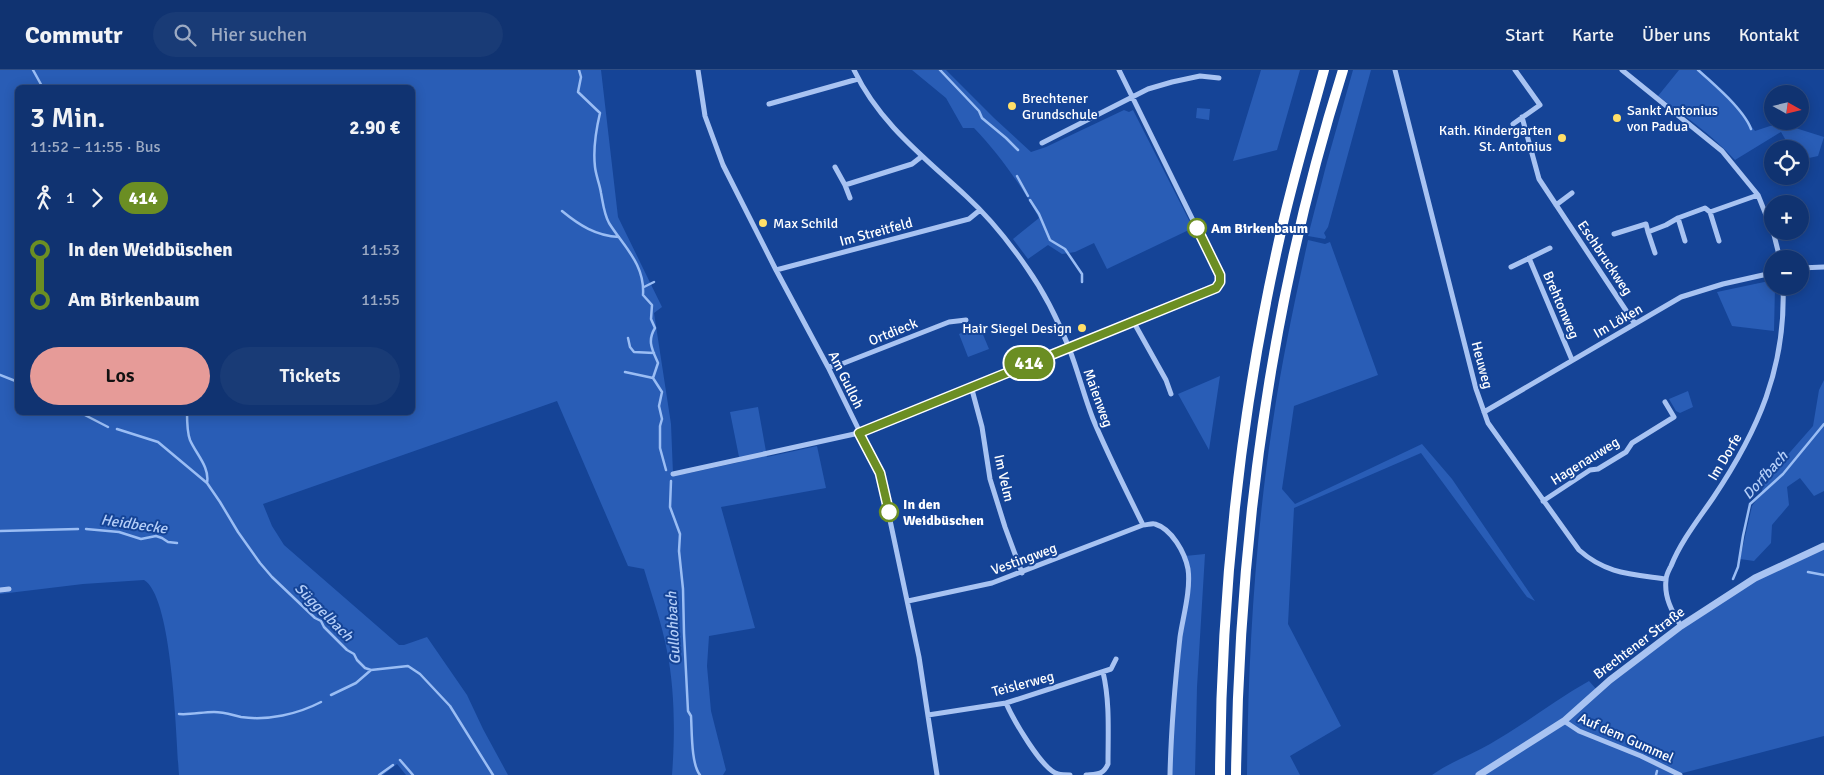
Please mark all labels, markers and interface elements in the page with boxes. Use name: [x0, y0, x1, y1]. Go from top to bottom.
search box: [153, 12, 503, 57]
text: Commutr: [25, 20, 123, 50]
icon: search: [171, 21, 199, 49]
text: Hier suchen: [211, 23, 307, 47]
text: Start: [1505, 24, 1544, 46]
text: Karte: [1572, 24, 1614, 46]
text: Über uns: [1642, 24, 1711, 46]
text: Kontakt: [1739, 24, 1799, 46]
north arrow: [1764, 85, 1809, 130]
map controls: [1764, 85, 1809, 295]
place label: Brechtener Grundschule: [1022, 90, 1098, 123]
marker: Brechtener Grundschule: [1006, 100, 1018, 112]
text: 3 Min.: [30, 101, 105, 135]
place label: Sankt Antonius von Padua: [1627, 102, 1718, 135]
marker: Sankt Antonius von Padua: [1611, 112, 1623, 124]
text: 2.90 €: [349, 116, 400, 140]
place label: Kath. Kindergarten St. Antonius: [1439, 122, 1552, 155]
marker: Kath. Kindergarten St. Antonius: [1556, 132, 1568, 144]
text: 11:52 – 11:55 · Bus: [30, 137, 161, 157]
button: locate: [1764, 140, 1809, 185]
icon: walk: [30, 184, 58, 212]
icon: forward: [83, 184, 111, 212]
text: 414: [129, 187, 158, 209]
text: 1: [66, 188, 75, 208]
button: +: [1764, 195, 1809, 240]
street label: Im Streitfeld: [838, 214, 914, 250]
place label: Max Schild: [773, 215, 838, 232]
marker: Max Schild: [757, 217, 769, 229]
street label: Eschbruckweg: [1574, 217, 1636, 299]
marker: Am Birkenbaum: [1187, 218, 1207, 238]
place label: Am Birkenbaum: [1211, 220, 1308, 237]
text: In den Weidbüschen: [68, 238, 233, 262]
text: 11:53: [361, 240, 400, 260]
button: −: [1764, 250, 1809, 295]
street label: Brehtonweg: [1539, 269, 1583, 341]
text: Am Birkenbaum: [68, 288, 200, 312]
text: 11:55: [361, 290, 400, 310]
street label: Im Löken: [1590, 300, 1646, 342]
street label: Ortdieck: [866, 315, 920, 349]
place label: Hair Siegel Design: [962, 320, 1072, 337]
marker: Hair Siegel Design: [1076, 322, 1088, 334]
street label: Heuweg: [1468, 339, 1496, 391]
button: Los: [30, 347, 210, 405]
button: Tickets: [220, 347, 400, 405]
line badge: 414: [1000, 347, 1058, 379]
street label: Am Gulloh: [825, 348, 867, 412]
text: 414: [1014, 352, 1044, 374]
street label: Maienweg: [1080, 366, 1116, 430]
street label: Im Dorfe: [1704, 430, 1746, 484]
street label: Hagenauweg: [1548, 433, 1622, 489]
water label: Dorfbach: [1738, 446, 1792, 503]
street label: Im Velm: [990, 453, 1018, 503]
place label: In den Weidbüschen: [903, 496, 984, 529]
marker: In den Weidbüschen: [879, 502, 899, 522]
water label: Heidbecke: [100, 510, 170, 538]
street label: Vestingweg: [989, 539, 1059, 579]
water label: Süggelbach: [291, 579, 357, 645]
water label: Gullohbach: [662, 590, 684, 665]
street label: Brechtener Straße: [1590, 603, 1688, 683]
street label: Teislerweg: [990, 668, 1056, 700]
street label: Auf dem Gummel: [1576, 709, 1676, 767]

